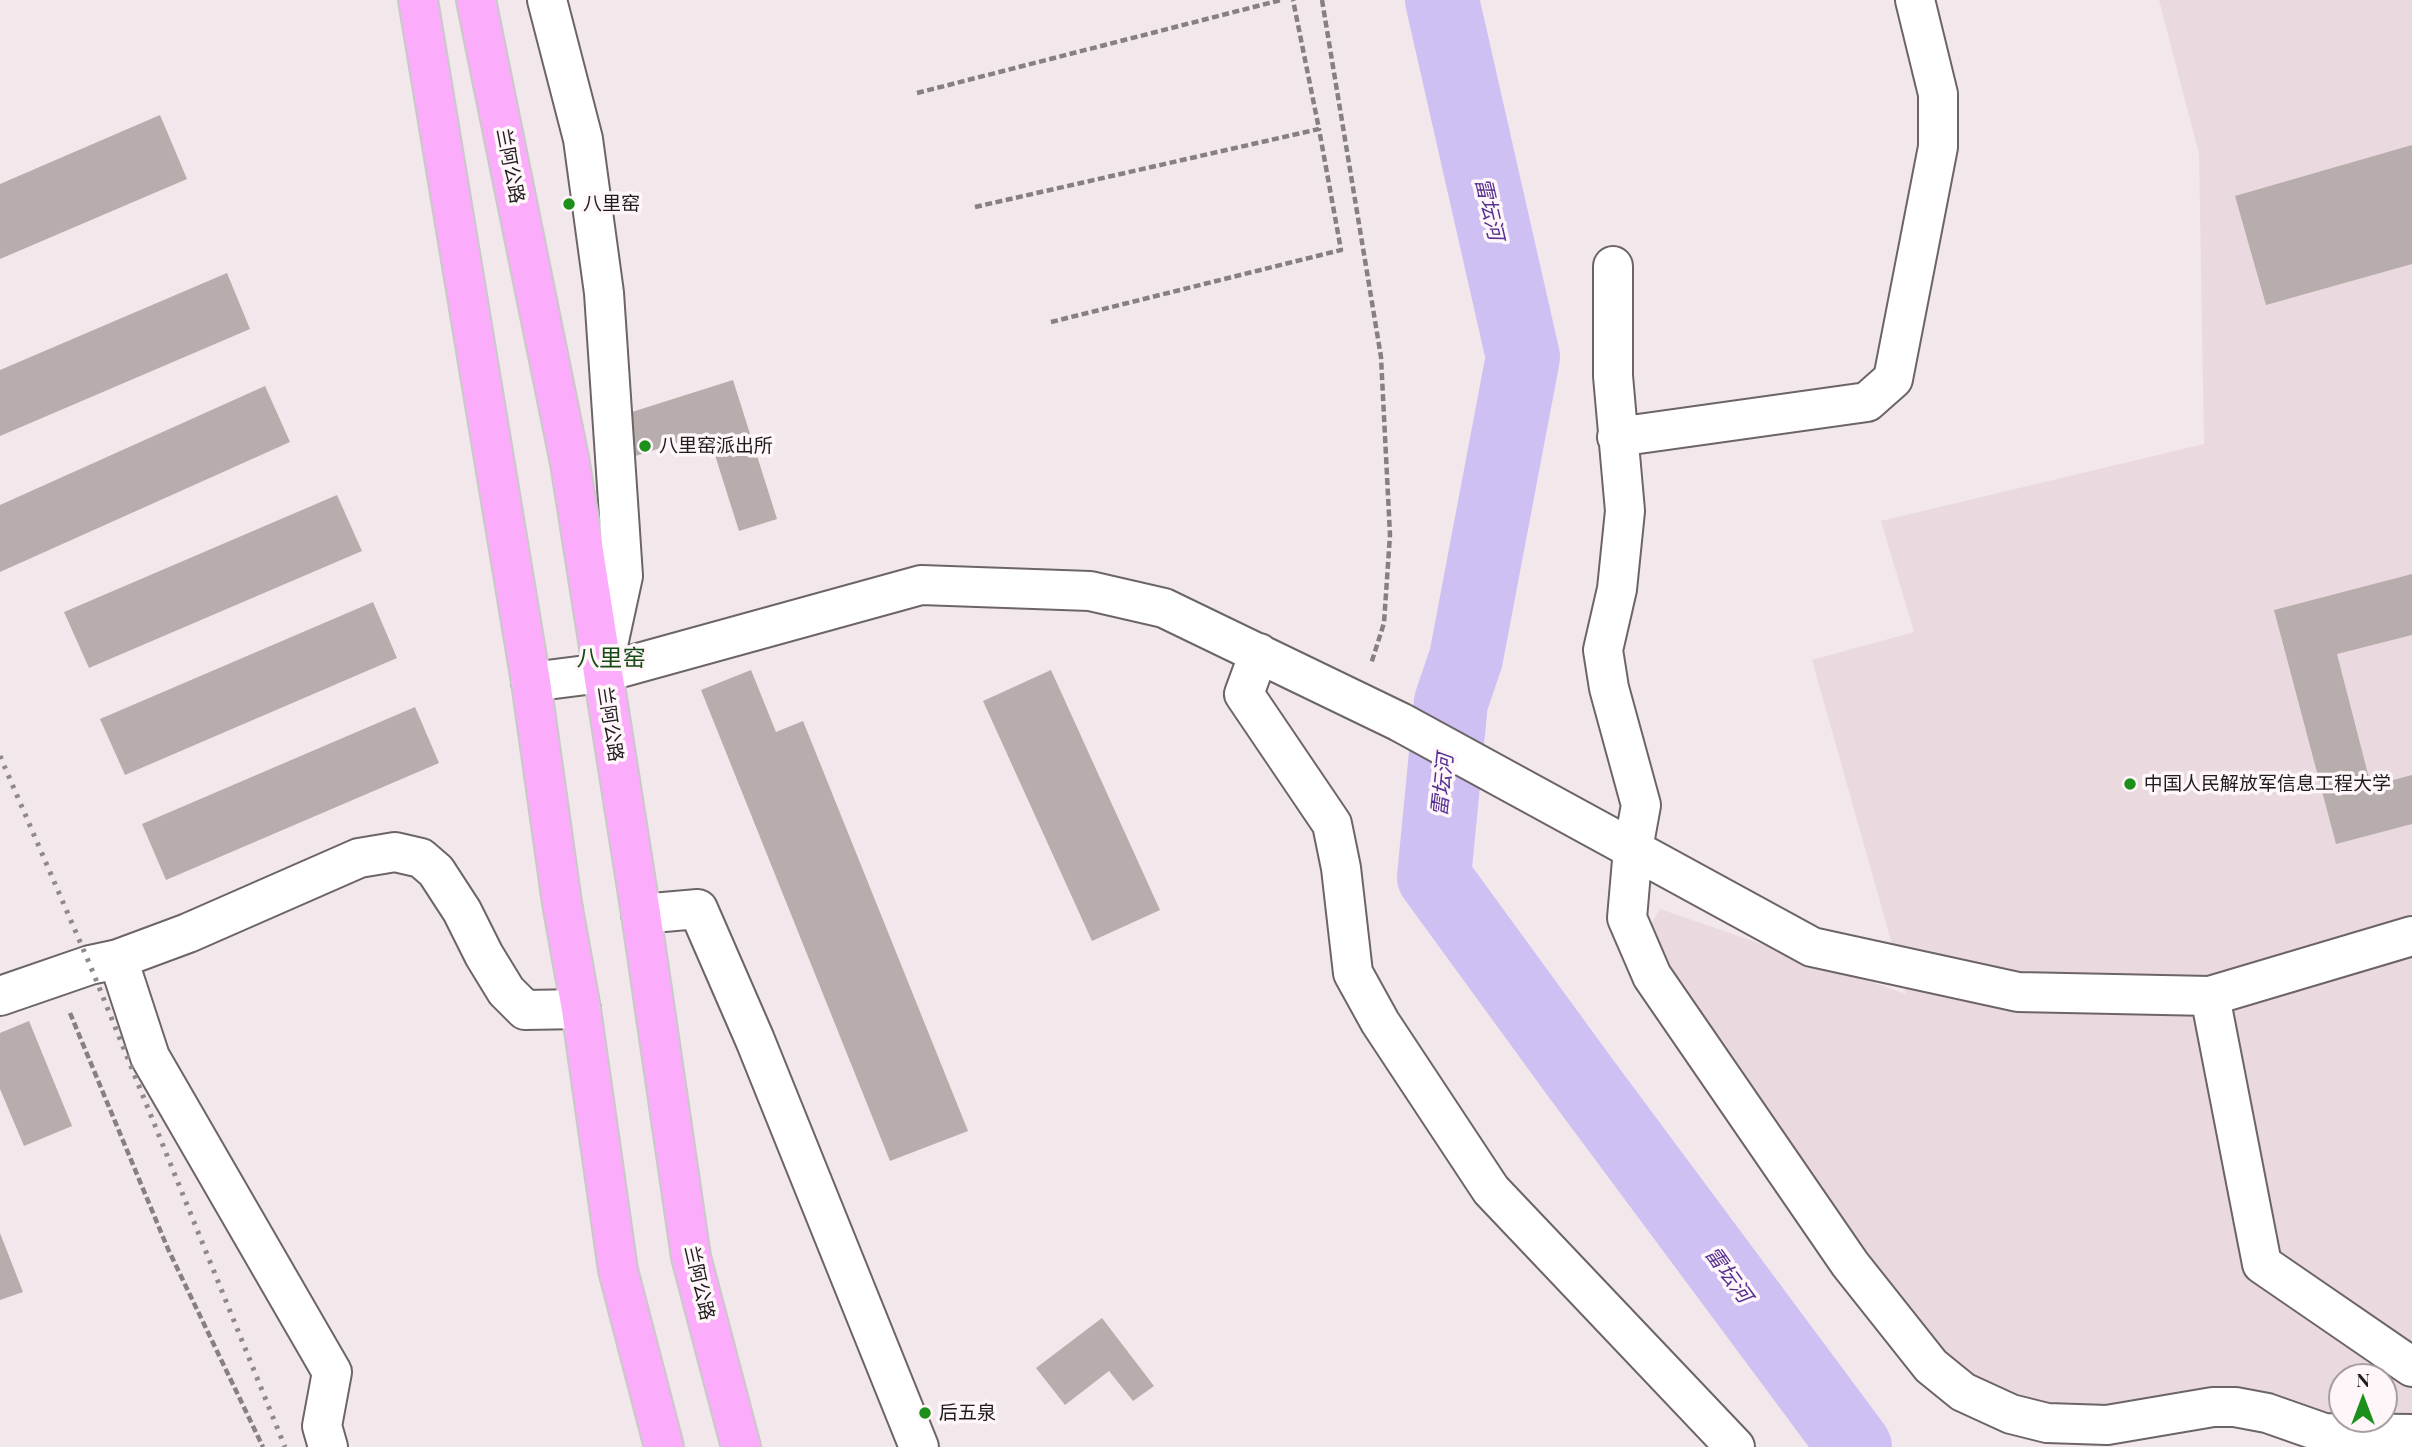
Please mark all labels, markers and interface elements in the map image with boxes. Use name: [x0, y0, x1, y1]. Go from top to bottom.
street label: 兰阿公路: [492, 127, 528, 205]
water label: 雷坛河: [1470, 175, 1508, 243]
place label: 八里窑: [583, 193, 640, 215]
marker: 八里窑: [561, 196, 577, 212]
place label: 八里窑派出所: [659, 435, 773, 457]
marker: 八里窑派出所: [637, 438, 653, 454]
district label: 八里窑: [577, 645, 645, 673]
street label: 兰阿公路: [593, 685, 627, 763]
water label: 雷坛河: [1427, 752, 1459, 818]
place label: 中国人民解放军信息工程大学: [2144, 773, 2391, 795]
marker: 中国人民解放军信息工程大学: [2122, 776, 2138, 792]
water label: 雷坛河: [1699, 1242, 1757, 1308]
street label: 兰阿公路: [679, 1243, 719, 1323]
north arrow: [2328, 1363, 2398, 1433]
text: N: [2356, 1366, 2370, 1392]
place label: 后五泉: [939, 1402, 996, 1424]
marker: 后五泉: [917, 1405, 933, 1421]

